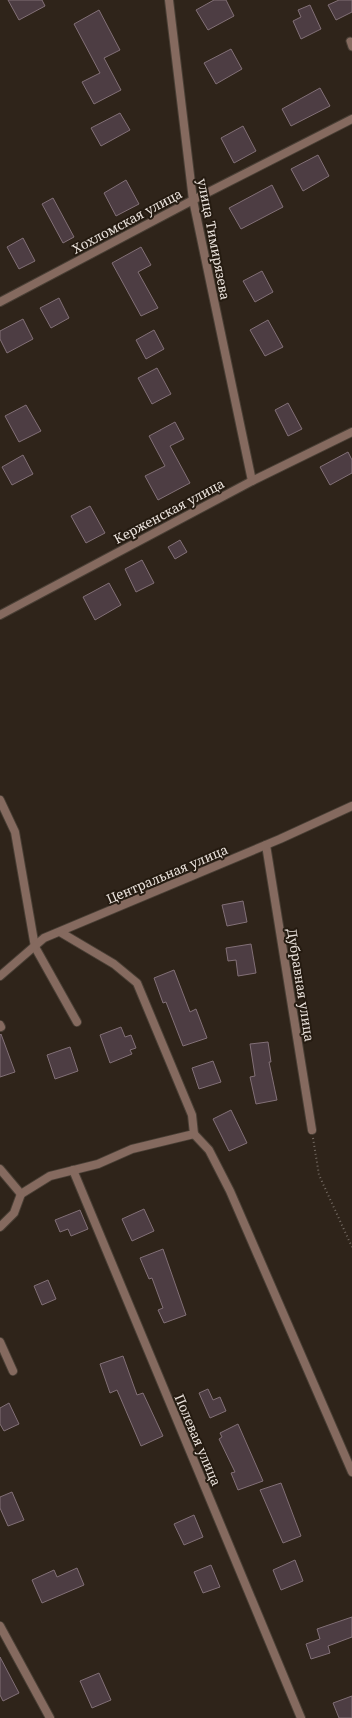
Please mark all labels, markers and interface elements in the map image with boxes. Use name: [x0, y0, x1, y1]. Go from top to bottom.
street label: улица Тимирязева: [193, 177, 235, 301]
street label: Хохломская улица: [69, 184, 185, 258]
street label: Керженская улица: [111, 474, 227, 548]
street label: Центральная улица: [103, 840, 231, 908]
street label: Дубравная улица: [283, 927, 319, 1043]
street label: Полевая улица: [171, 1391, 225, 1489]

